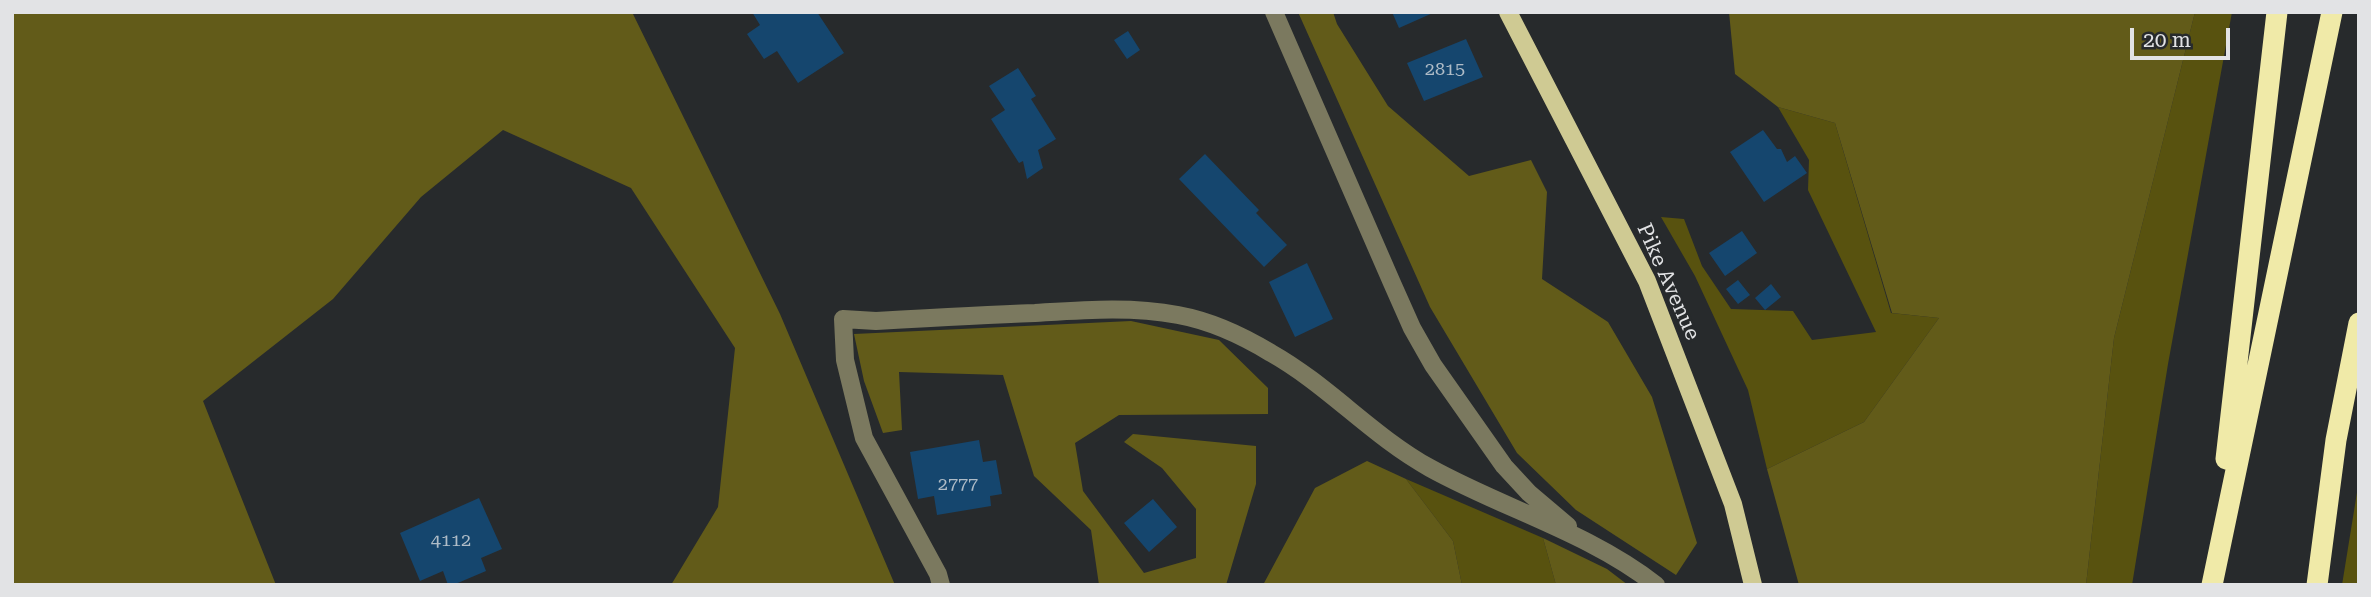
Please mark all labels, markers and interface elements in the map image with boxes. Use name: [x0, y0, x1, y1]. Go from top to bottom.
scale bar: [2133, 14, 2233, 58]
text: 20 m: [2143, 28, 2191, 52]
house number: 2815: [1425, 59, 1465, 81]
street label: Pike Avenue: [1631, 220, 1705, 344]
house number: 2777: [938, 474, 978, 496]
house number: 4112: [431, 530, 471, 552]

